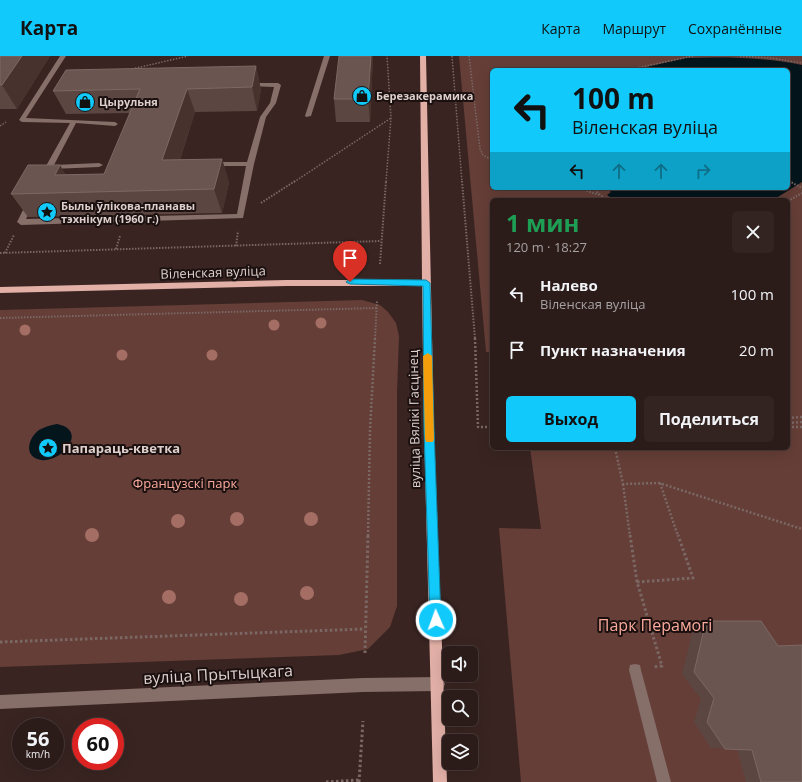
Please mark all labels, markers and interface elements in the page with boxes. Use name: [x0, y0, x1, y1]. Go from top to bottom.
text: Карта: [20, 15, 78, 41]
text: Карта: [541, 19, 580, 38]
text: Маршрут: [602, 19, 666, 38]
text: Сохранённые: [688, 19, 782, 38]
text: 100 m: [572, 79, 655, 117]
icon: left: [506, 84, 558, 136]
shop icon: Березакерамика: [351, 85, 373, 107]
place label: Березакерамика: [376, 88, 473, 103]
shop icon: Цырульня: [74, 91, 96, 113]
place label: Цырульня: [99, 94, 158, 109]
text: Віленская вуліца: [572, 115, 718, 139]
icon: left: [566, 160, 588, 182]
icon: ahead: [608, 160, 630, 182]
icon: ahead: [650, 160, 672, 182]
icon: right: [692, 160, 714, 182]
place label: Былы ўлікова-планавы тэхнікум (1960 г.): [61, 198, 195, 226]
place icon: Былы ўлікова-планавы тэхнікум (1960 г.): [36, 201, 58, 223]
text: 1 мин: [506, 206, 579, 239]
button: close: [732, 211, 774, 253]
text: 120 m · 18:27: [506, 238, 587, 256]
pin: [333, 241, 367, 282]
icon: arrive: [339, 247, 361, 269]
street label: Віленская вуліца: [160, 261, 266, 283]
text: Налево: [540, 275, 598, 295]
icon: left: [506, 283, 528, 305]
text: 100 m: [730, 284, 774, 304]
text: Віленская вуліца: [540, 295, 645, 313]
icon: arrive: [506, 339, 528, 361]
text: Пункт назначения: [540, 340, 686, 360]
text: 20 m: [739, 340, 774, 360]
street label: вуліца Вялікі Гасцінец: [404, 350, 424, 488]
button: Выход: [506, 396, 636, 442]
button: Поделиться: [644, 396, 774, 442]
place icon: Папараць-кветка: [37, 437, 59, 459]
place label: Папараць-кветка: [62, 439, 180, 457]
park label: Французскі парк: [133, 474, 237, 492]
position arrow: [415, 599, 457, 641]
park label: Парк Перамогі: [598, 614, 712, 636]
map controls: [442, 646, 478, 770]
button: sound: [442, 646, 478, 682]
street label: вуліца Прытыцкага: [143, 659, 293, 689]
button: search: [442, 690, 478, 726]
speed limit sign: 60: [72, 718, 124, 770]
text: 56: [27, 725, 49, 752]
button: layers: [442, 734, 478, 770]
text: km/h: [26, 747, 50, 761]

